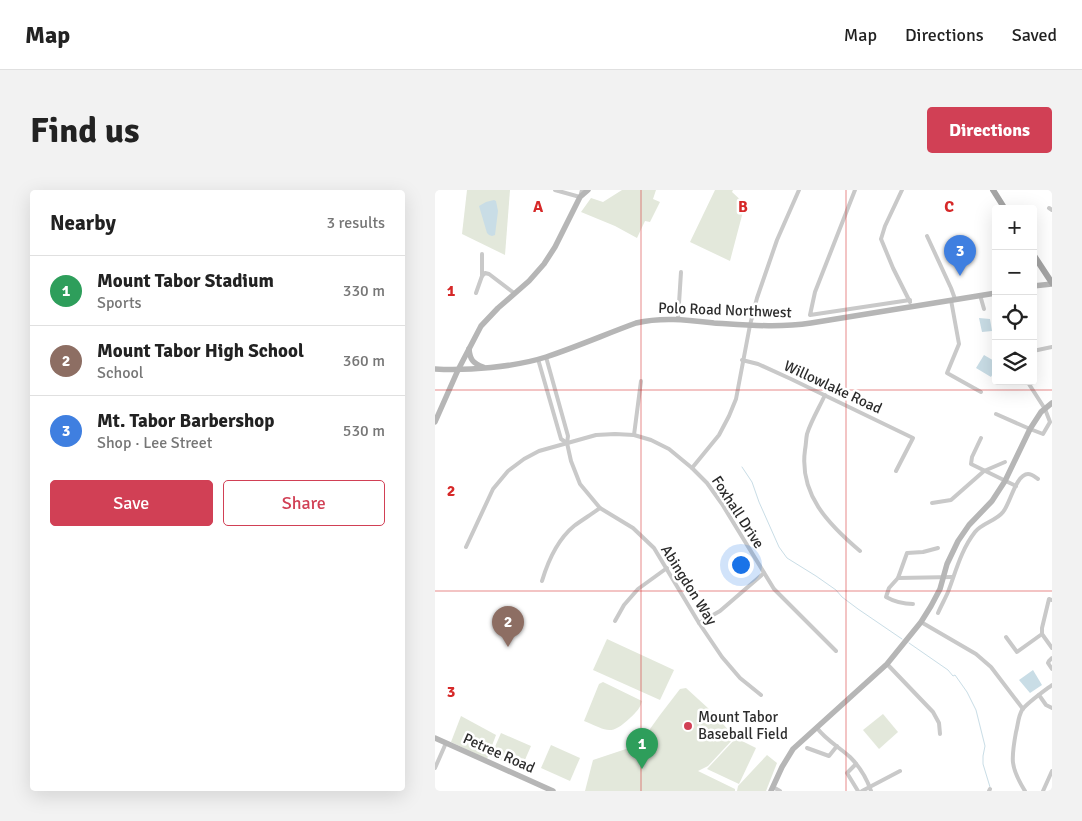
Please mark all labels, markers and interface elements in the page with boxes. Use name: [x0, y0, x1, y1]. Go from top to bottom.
text: Map: [25, 20, 70, 50]
text: Map: [844, 24, 877, 46]
text: Directions: [905, 24, 984, 46]
text: Saved: [1012, 24, 1057, 46]
button: Directions: [927, 107, 1052, 153]
text: Find us: [30, 109, 140, 152]
text: A: [533, 197, 544, 217]
text: B: [738, 197, 748, 217]
text: C: [944, 197, 954, 217]
map controls: [992, 205, 1037, 385]
button: +: [992, 205, 1037, 250]
text: Nearby: [50, 210, 116, 236]
text: 3 results: [326, 213, 385, 233]
pin: 3: [944, 235, 976, 276]
button: −: [992, 250, 1037, 295]
text: Mount Tabor Stadium: [97, 269, 274, 293]
text: 1: [62, 281, 70, 301]
text: 330 m: [343, 281, 385, 301]
text: 1: [447, 281, 456, 301]
text: Sports: [97, 293, 142, 313]
button: locate: [992, 295, 1037, 340]
street label: Polo Road Northwest: [658, 299, 792, 321]
text: Mount Tabor High School: [97, 339, 304, 363]
button: layers: [992, 340, 1037, 385]
text: 2: [62, 351, 70, 371]
text: 360 m: [343, 351, 385, 371]
street label: Willowlake Road: [781, 356, 885, 418]
text: School: [97, 363, 143, 383]
text: Mt. Tabor Barbershop: [97, 409, 274, 433]
text: 3: [62, 421, 70, 441]
text: 530 m: [343, 421, 385, 441]
text: Shop · Lee Street: [97, 433, 212, 453]
street label: Foxhall Drive: [708, 472, 768, 552]
button: Save: [50, 480, 213, 526]
button: Share: [223, 480, 385, 526]
text: 2: [447, 481, 455, 501]
street label: Abingdon Way: [657, 542, 721, 628]
your location: [728, 552, 754, 578]
pin: 2: [492, 606, 524, 647]
text: 3: [447, 682, 455, 702]
place label: Mount Tabor Baseball Field: [698, 708, 788, 743]
marker: Mount Tabor Baseball Field: [682, 720, 694, 732]
pin: 1: [626, 728, 658, 769]
street label: Petree Road: [460, 729, 538, 777]

